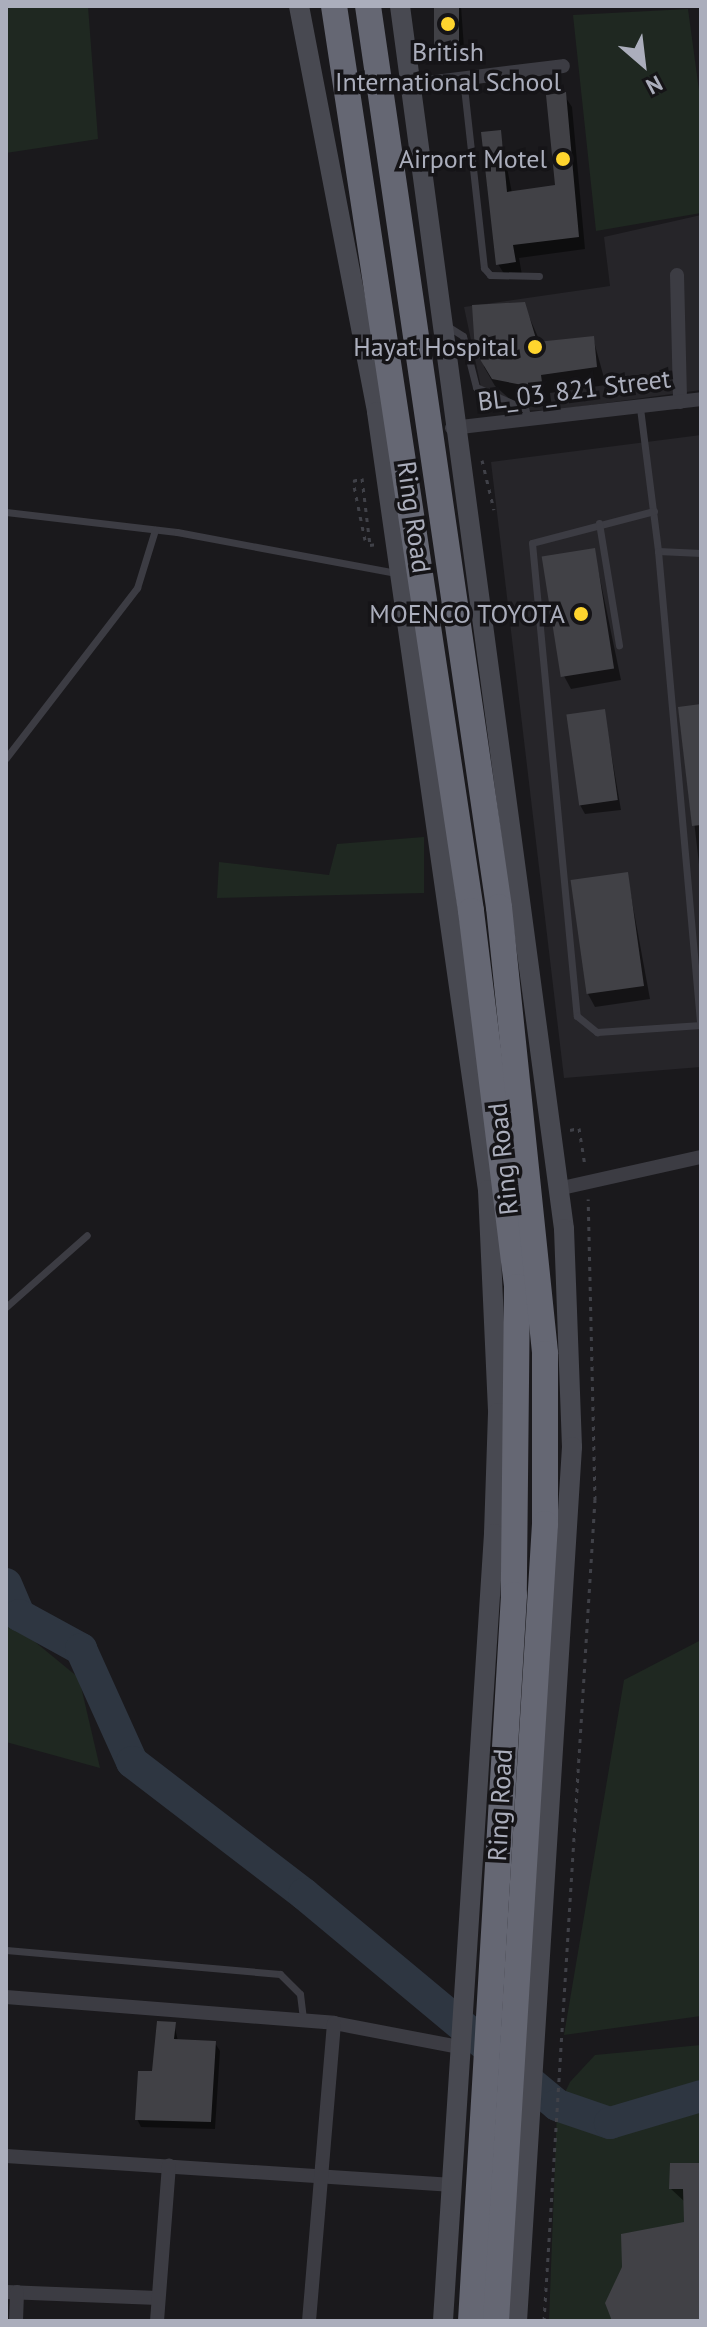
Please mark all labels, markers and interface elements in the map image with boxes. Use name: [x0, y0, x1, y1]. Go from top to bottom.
marker: British International School: [439, 15, 457, 33]
north arrow: [603, 24, 683, 104]
place label: British International School: [335, 36, 561, 98]
text: N: [641, 69, 667, 101]
place label: Airport Motel: [399, 143, 547, 175]
marker: Airport Motel: [554, 150, 572, 168]
place label: Hayat Hospital: [353, 331, 517, 363]
marker: Hayat Hospital: [524, 336, 546, 358]
street label: BL_03_821 Street: [476, 363, 672, 417]
street label: Ring Road: [391, 459, 437, 575]
place label: MOENCO TOYOTA: [369, 598, 565, 630]
marker: MOENCO TOYOTA: [572, 605, 590, 623]
street label: Ring Road: [482, 1101, 524, 1217]
street label: Ring Road: [481, 1748, 519, 1862]

